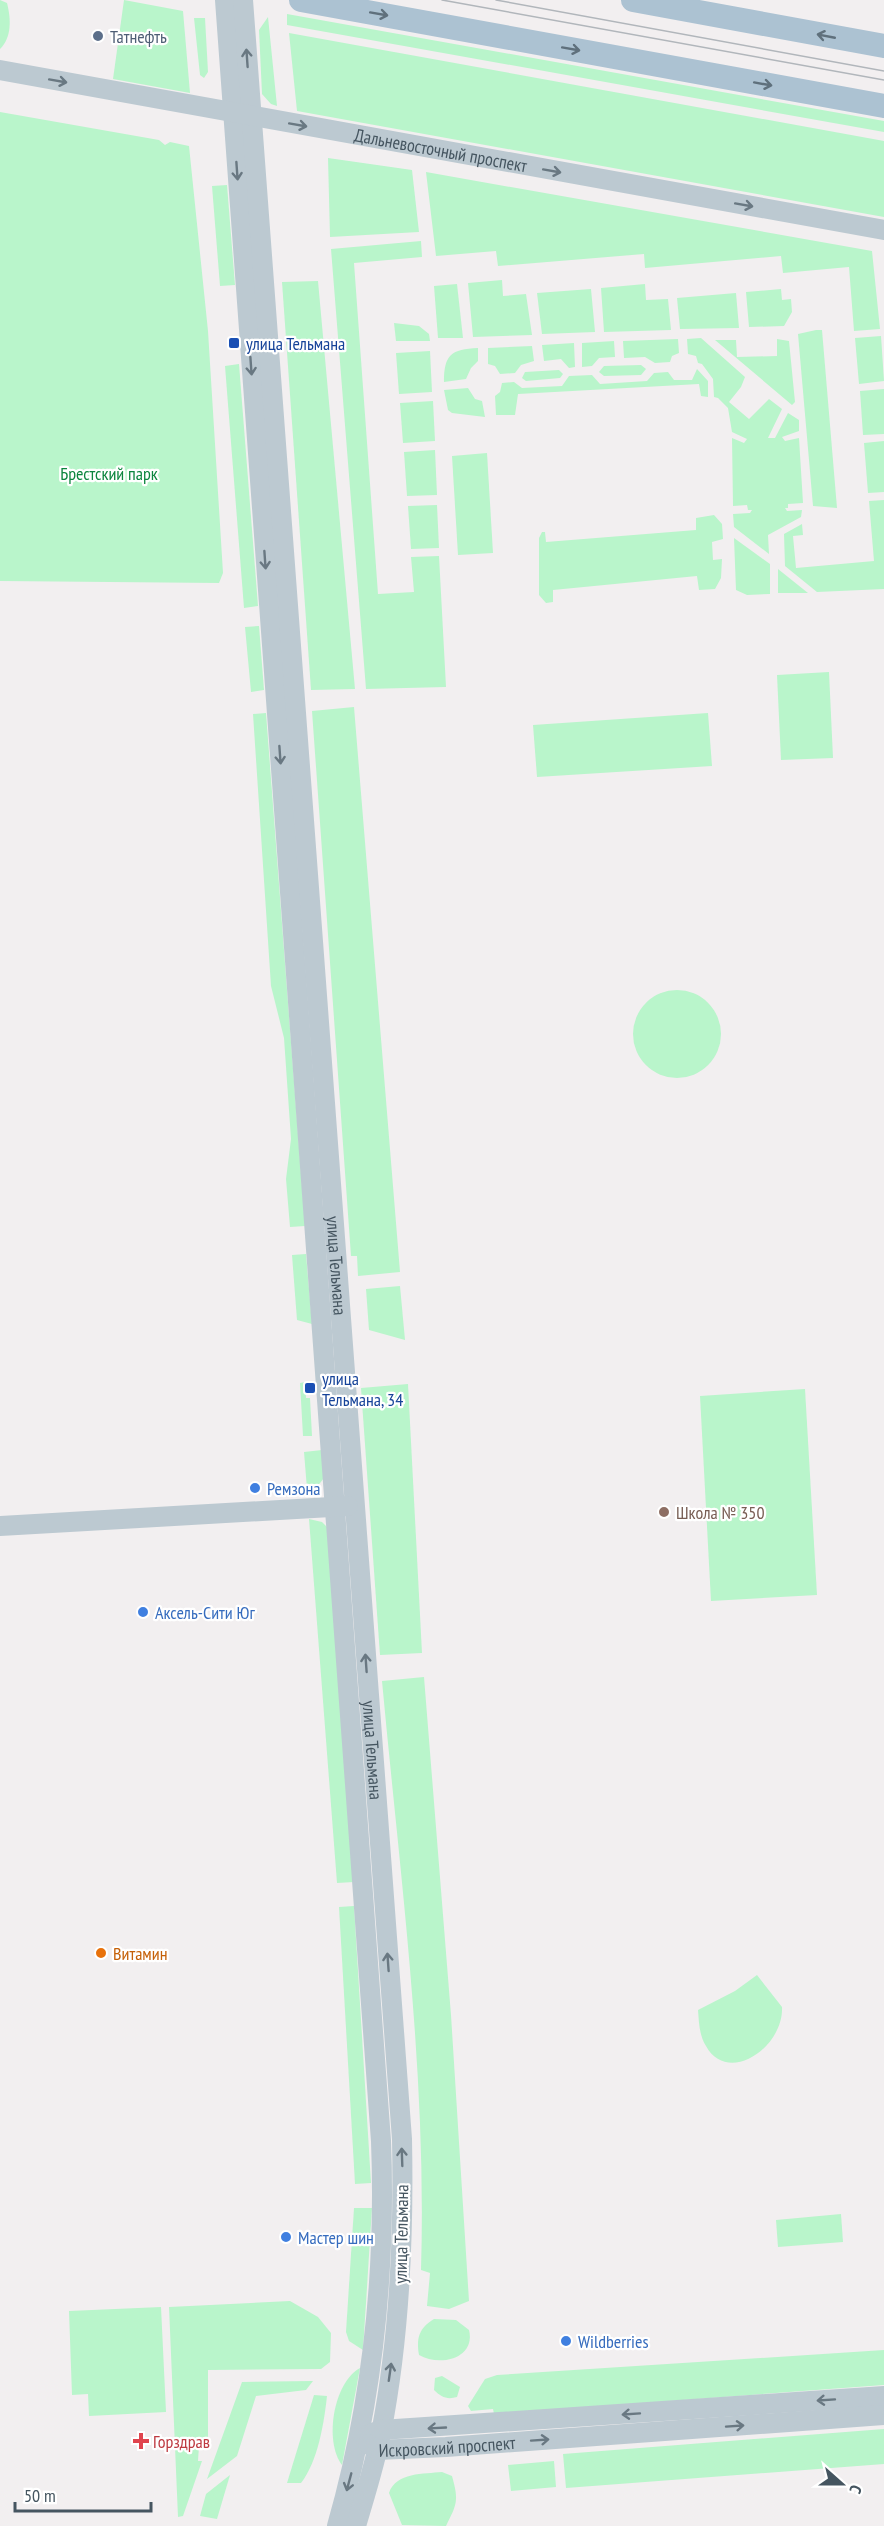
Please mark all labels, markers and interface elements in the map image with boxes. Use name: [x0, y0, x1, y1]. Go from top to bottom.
one-way arrow: [369, 9, 388, 20]
place label: Татнефть: [110, 25, 167, 48]
marker: Татнефть: [91, 29, 105, 43]
one-way arrow: [817, 30, 837, 41]
one-way arrow: [561, 44, 580, 55]
one-way arrow: [241, 49, 252, 69]
one-way arrow: [47, 76, 67, 87]
one-way arrow: [752, 79, 772, 90]
one-way arrow: [288, 120, 307, 131]
street label: Дальневосточный проспект: [353, 123, 529, 177]
one-way arrow: [232, 161, 243, 181]
one-way arrow: [542, 165, 561, 176]
one-way arrow: [734, 200, 753, 211]
place label: улица Тельмана: [246, 332, 345, 355]
marker: улица Тельмана: [227, 336, 241, 350]
one-way arrow: [246, 355, 257, 375]
park label: Брестский парк: [60, 462, 158, 485]
one-way arrow: [260, 550, 271, 570]
one-way arrow: [275, 744, 286, 764]
street label: улица Тельмана: [322, 1215, 352, 1316]
place label: улица Тельмана, 34: [322, 1367, 403, 1411]
marker: улица Тельмана, 34: [303, 1381, 317, 1395]
place label: Ремзона: [267, 1477, 321, 1500]
marker: Ремзона: [248, 1481, 262, 1495]
place label: Школа № 350: [676, 1501, 765, 1524]
marker: Школа № 350: [657, 1505, 671, 1519]
place label: Аксель-Сити Юг: [155, 1601, 255, 1624]
marker: Аксель-Сити Юг: [136, 1605, 150, 1619]
one-way arrow: [360, 1654, 371, 1674]
street label: улица Тельмана: [358, 1700, 388, 1801]
place label: Витамин: [113, 1942, 167, 1965]
marker: Витамин: [94, 1946, 108, 1960]
one-way arrow: [382, 1953, 393, 1973]
one-way arrow: [396, 2147, 408, 2167]
street label: улица Тельмана: [389, 2184, 413, 2284]
place label: Мастер шин: [298, 2226, 374, 2249]
marker: Мастер шин: [279, 2230, 293, 2244]
place label: Wildberries: [578, 2330, 649, 2353]
marker: Wildberries: [559, 2334, 573, 2348]
one-way arrow: [384, 2363, 395, 2382]
one-way arrow: [816, 2395, 836, 2406]
one-way arrow: [622, 2409, 642, 2420]
one-way arrow: [724, 2420, 744, 2431]
one-way arrow: [427, 2422, 447, 2433]
place label: Горздрав: [153, 2430, 210, 2453]
street label: Искровский проспект: [378, 2430, 516, 2461]
marker: Горздрав: [134, 2434, 148, 2448]
one-way arrow: [530, 2434, 550, 2445]
north arrow: [812, 2454, 872, 2514]
one-way arrow: [342, 2472, 354, 2491]
scale bar: [15, 2475, 152, 2513]
text: С: [845, 2482, 867, 2497]
text: 50 m: [24, 2484, 56, 2507]

